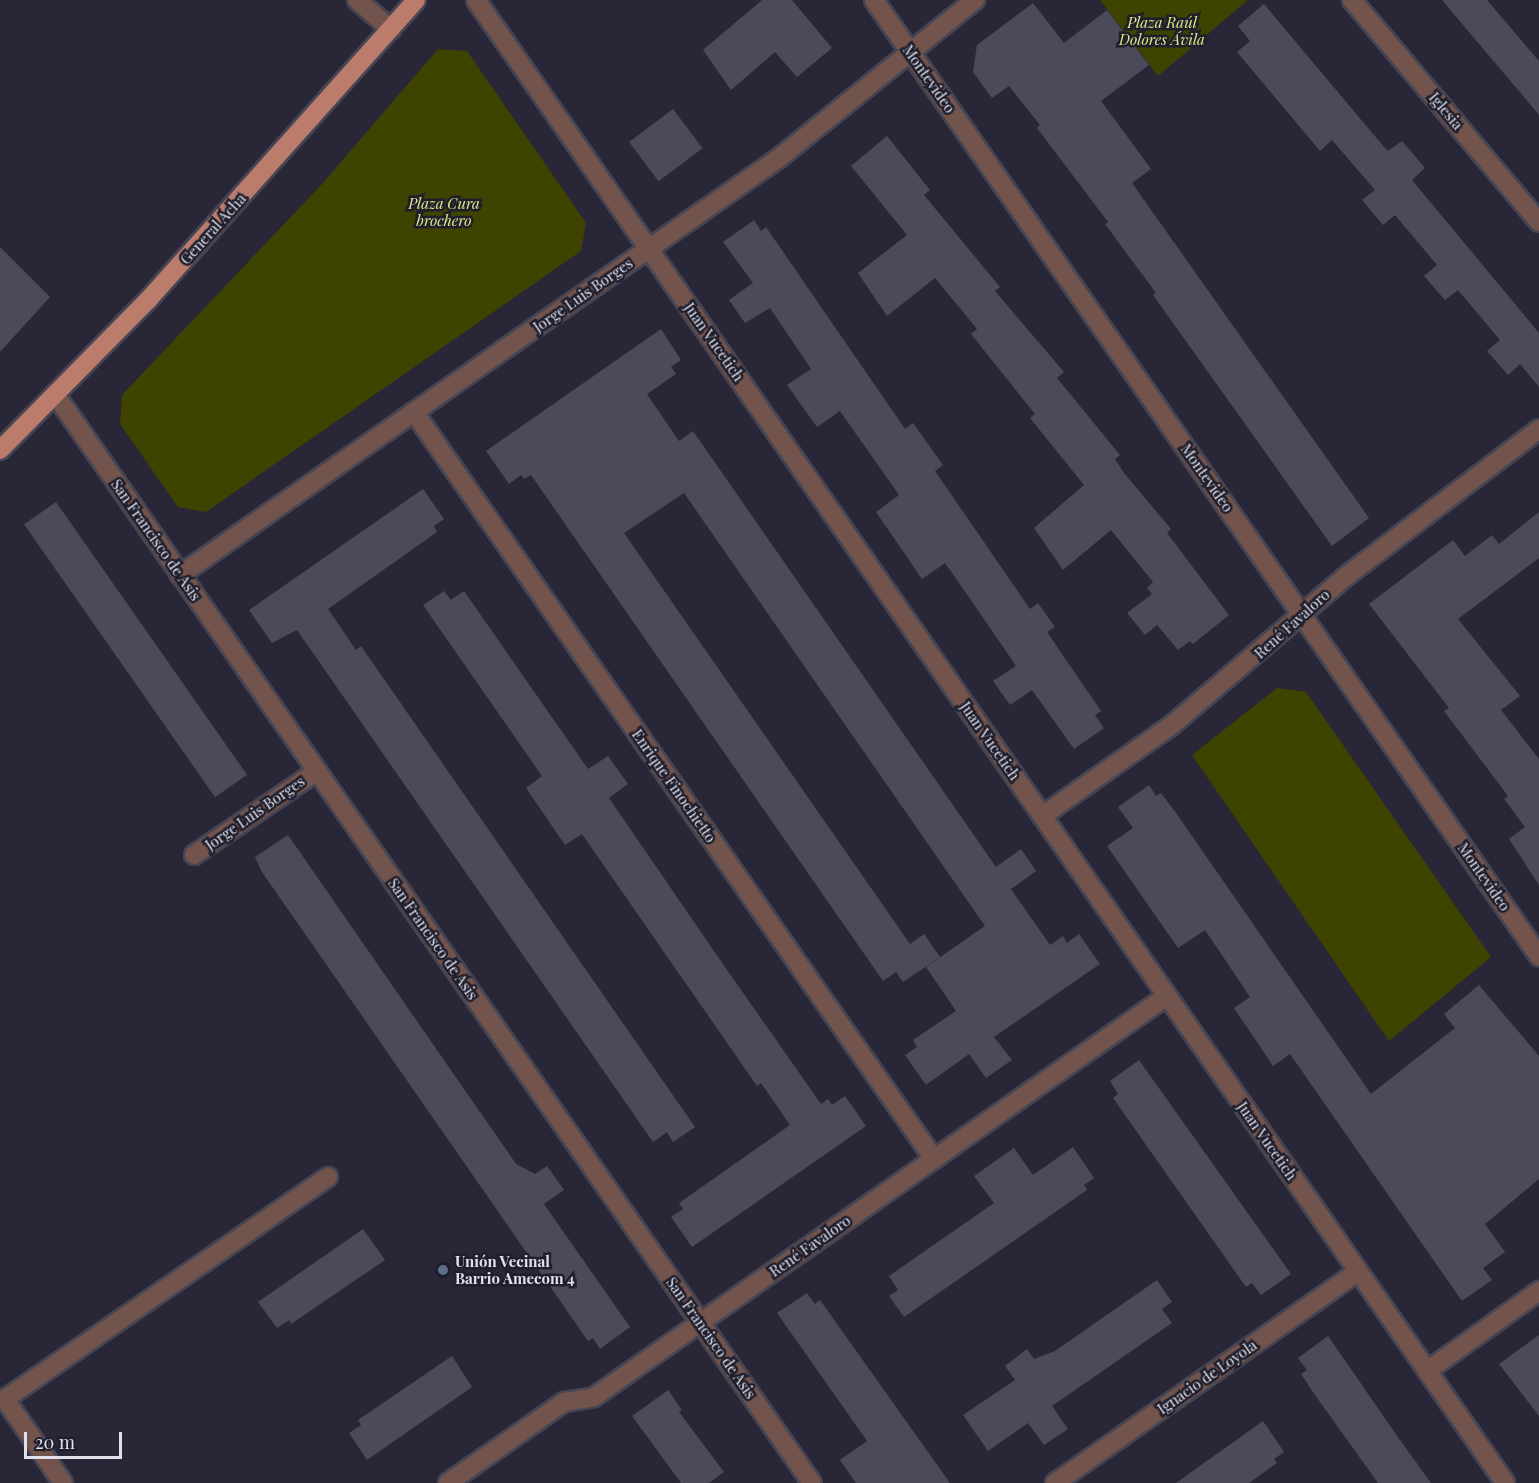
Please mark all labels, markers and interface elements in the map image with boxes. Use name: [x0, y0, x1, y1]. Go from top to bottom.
park label: Plaza Raúl Dolores Ávila: [1119, 13, 1205, 48]
street label: Montevideo: [899, 41, 959, 117]
street label: Iglesia: [1425, 89, 1467, 133]
street label: General Acha: [176, 190, 250, 268]
park label: Plaza Cura brochero: [408, 194, 480, 229]
street label: Jorge Luis Borges: [530, 254, 636, 336]
street label: Juan Vucetich: [680, 299, 748, 385]
street label: Montevideo: [1177, 440, 1237, 516]
street label: San Francisco de Asis: [107, 476, 205, 604]
street label: René Favaloro: [1251, 586, 1333, 662]
street label: Juan Vucetich: [956, 698, 1024, 784]
street label: Enrique Finochietto: [628, 726, 720, 846]
street label: Jorge Luis Borges: [202, 772, 308, 854]
street label: Montevideo: [1454, 839, 1514, 915]
street label: San Francisco de Asis: [384, 875, 482, 1003]
street label: Juan Vucetich: [1233, 1098, 1301, 1184]
street label: René Favaloro: [766, 1211, 854, 1281]
place label: Unión Vecinal Barrio Amecom 4: [455, 1252, 576, 1287]
marker: Unión Vecinal Barrio Amecom 4: [436, 1263, 450, 1277]
street label: San Francisco de Asis: [662, 1274, 760, 1402]
street label: Ignacio de Loyola: [1154, 1336, 1260, 1418]
scale bar: [27, 1420, 124, 1458]
text: 20 m: [35, 1430, 75, 1454]

